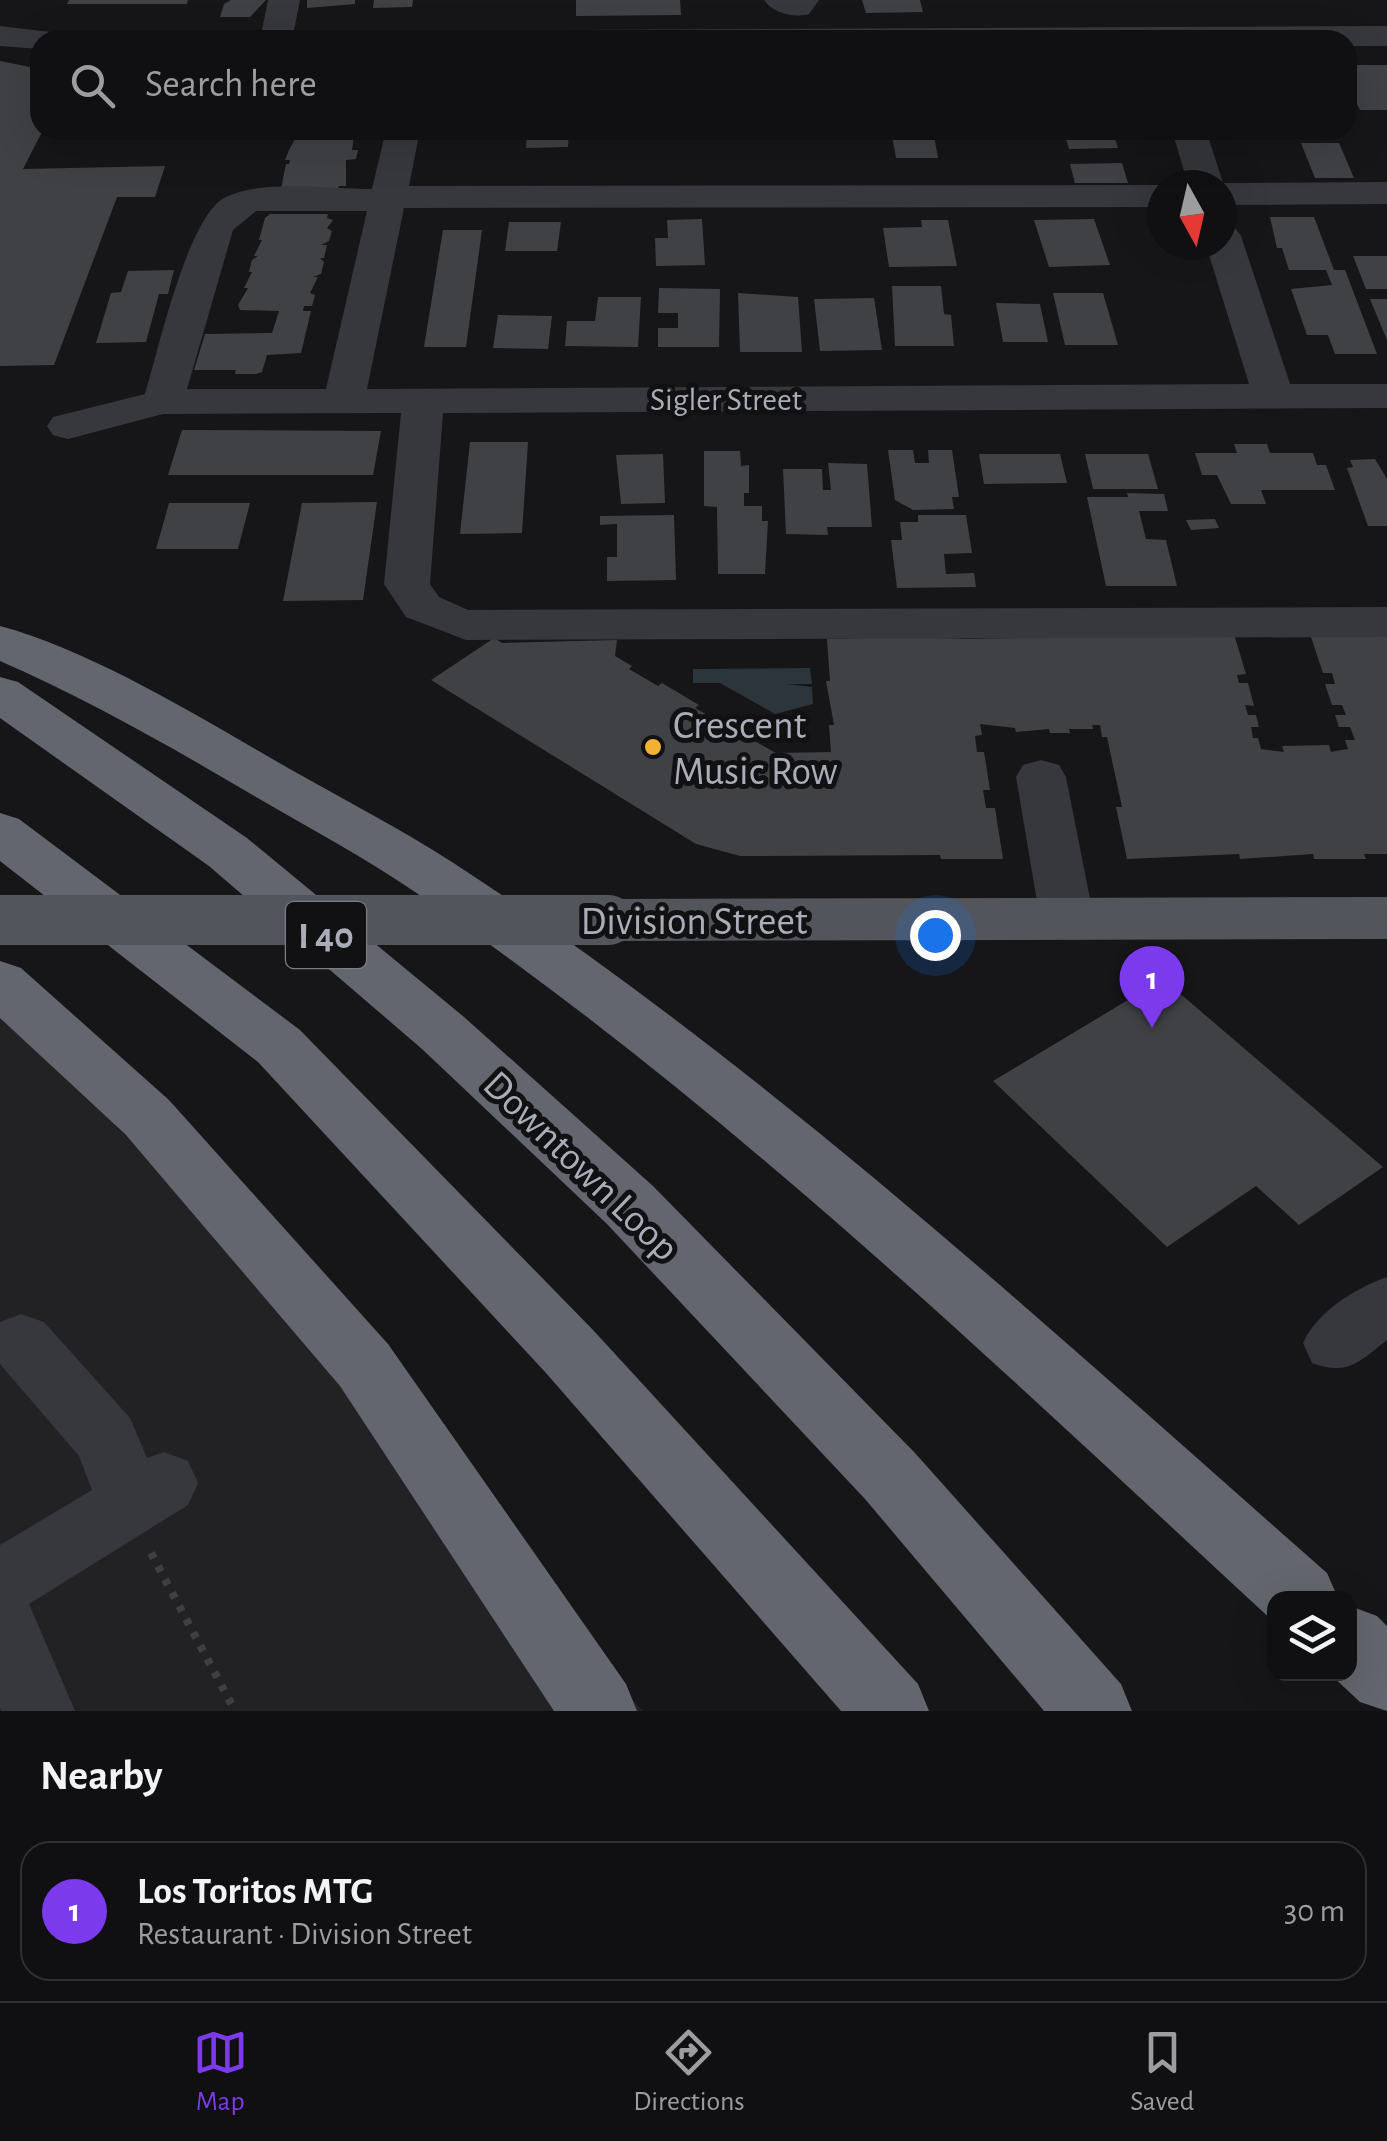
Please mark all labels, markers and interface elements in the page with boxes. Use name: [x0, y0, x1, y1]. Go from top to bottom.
search box: [30, 30, 1357, 140]
icon: search: [65, 58, 120, 113]
text: Search here: [145, 66, 317, 104]
north arrow: [1147, 170, 1237, 260]
street label: Sigler Street: [650, 384, 802, 416]
place label: Crescent Music Row: [673, 706, 837, 792]
marker: Crescent Music Row: [642, 736, 664, 758]
road number: I 40: [286, 902, 366, 968]
street label: Division Street: [580, 902, 808, 942]
your location: [910, 910, 961, 961]
pin: 1: [1120, 946, 1184, 1028]
street label: Downtown Loop: [475, 1064, 686, 1269]
map controls: [1267, 1591, 1357, 1681]
button: layers: [1267, 1591, 1357, 1681]
text: Nearby: [40, 1755, 163, 1797]
text: Los Toritos MTG: [137, 1873, 373, 1911]
text: 1: [69, 1895, 80, 1927]
text: 30 m: [1284, 1895, 1345, 1927]
text: Restaurant · Division Street: [137, 1918, 472, 1950]
tab: Map: [193, 2025, 248, 2119]
tab: Directions: [633, 2025, 745, 2119]
tab: Saved: [1130, 2025, 1194, 2119]

